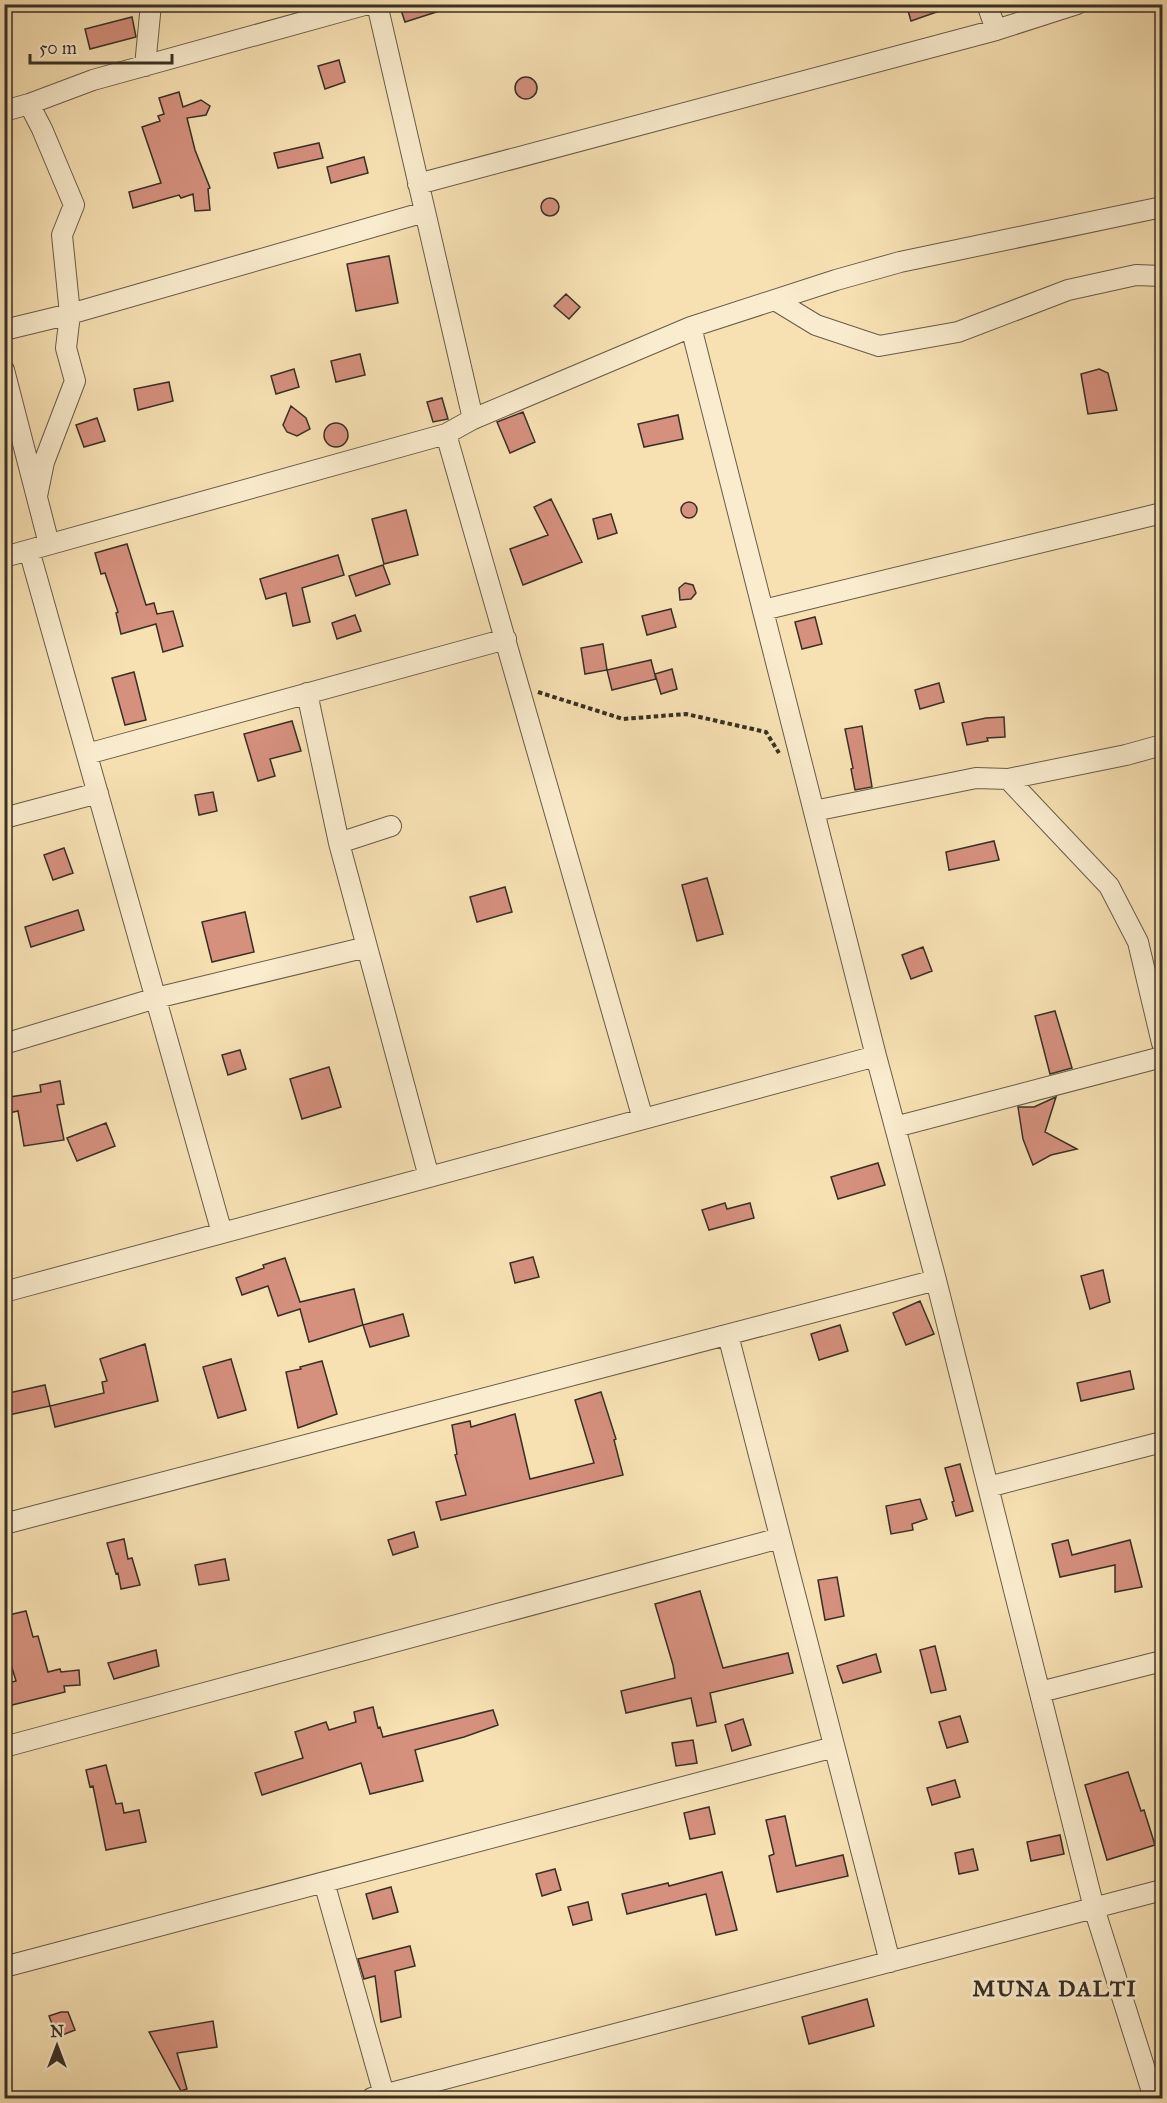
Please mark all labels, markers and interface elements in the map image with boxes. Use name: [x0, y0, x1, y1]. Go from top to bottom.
scale bar: [30, 27, 172, 65]
text: 50 m: [39, 37, 77, 59]
district label: MUNA DALTI: [972, 1975, 1138, 2002]
north arrow: [27, 2016, 87, 2076]
text: N: [50, 2022, 64, 2041]

